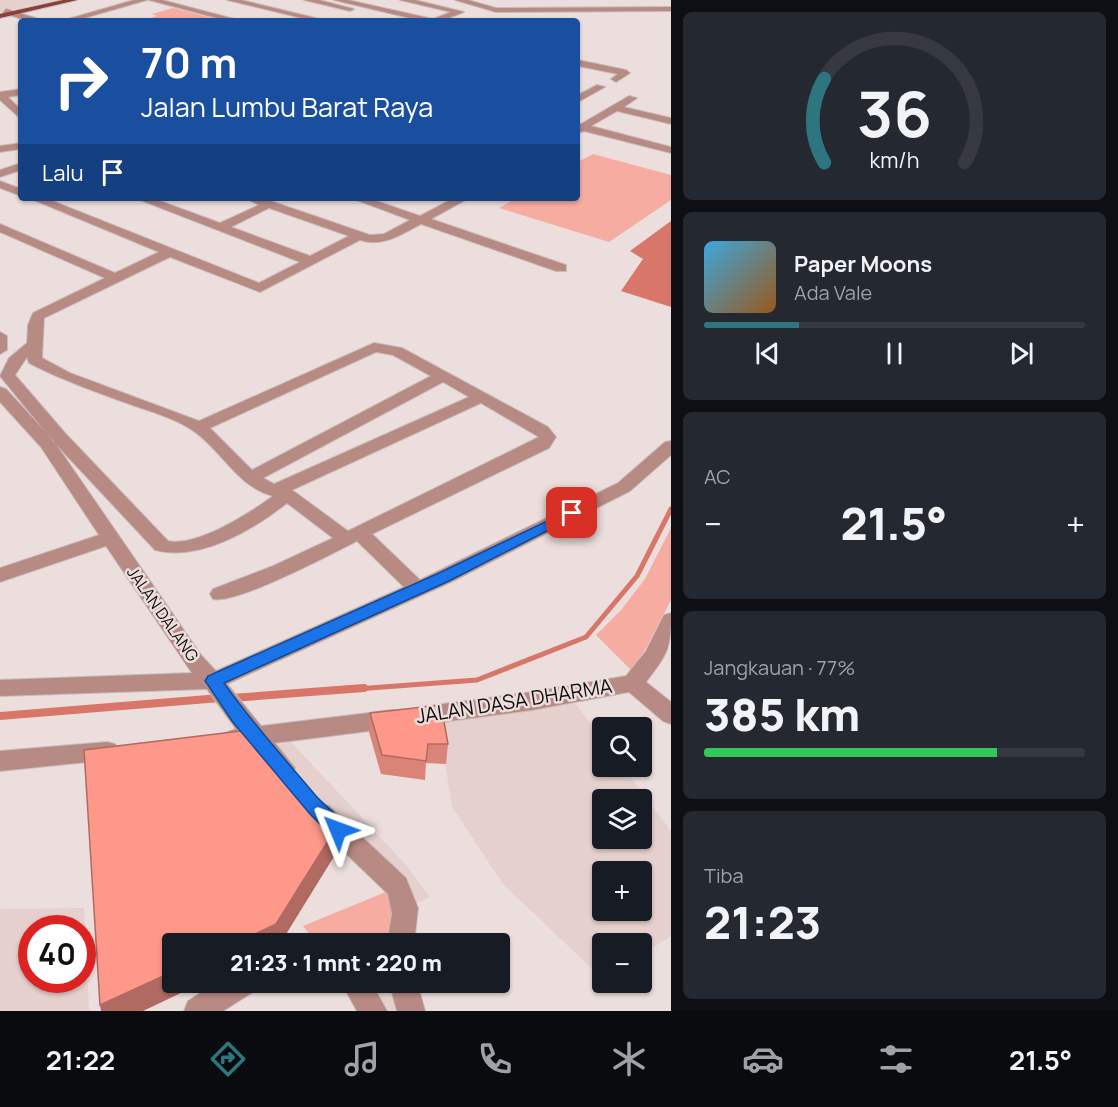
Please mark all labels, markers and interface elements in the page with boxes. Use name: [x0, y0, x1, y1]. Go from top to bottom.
text: 70 m: [141, 33, 237, 91]
icon: right: [42, 42, 120, 120]
text: 36: [857, 70, 932, 156]
text: Jalan Lumbu Barat Raya: [141, 88, 433, 125]
text: km/h: [870, 145, 919, 174]
icon: arrive: [96, 156, 129, 189]
text: Lalu: [42, 158, 84, 188]
text: Paper Moons: [794, 249, 932, 279]
text: Ada Vale: [794, 279, 872, 306]
icon: previous: [751, 337, 784, 370]
icon: pause: [878, 337, 911, 370]
icon: next: [1005, 337, 1038, 370]
text: AC: [704, 463, 731, 490]
pin: [546, 487, 597, 538]
text: 21.5°: [840, 492, 947, 554]
icon: arrive: [555, 496, 588, 529]
text: −: [704, 501, 722, 546]
text: +: [1066, 501, 1085, 546]
street label: JALAN DALANG: [122, 562, 204, 666]
text: Jangkauan · 77%: [704, 654, 855, 681]
street label: JALAN DASA DHARMA: [414, 672, 614, 729]
text: 385 km: [704, 683, 860, 745]
map controls: [592, 717, 652, 993]
button: search: [592, 717, 652, 777]
button: layers: [592, 789, 652, 849]
position arrow: [306, 798, 370, 862]
button: +: [592, 861, 652, 921]
text: Tiba: [704, 862, 744, 889]
text: 21:23: [704, 891, 821, 953]
speed limit sign: 40: [18, 915, 96, 993]
button: −: [592, 933, 652, 993]
text: 21:23 · 1 mnt · 220 m: [230, 948, 442, 978]
icon: directions: [207, 1038, 249, 1080]
icon: music: [341, 1038, 383, 1080]
icon: phone: [474, 1038, 516, 1080]
icon: climate: [608, 1038, 650, 1080]
icon: car: [742, 1038, 784, 1080]
icon: filters: [875, 1038, 917, 1080]
text: 21:22: [46, 1041, 115, 1078]
text: 21.5°: [1009, 1041, 1072, 1078]

